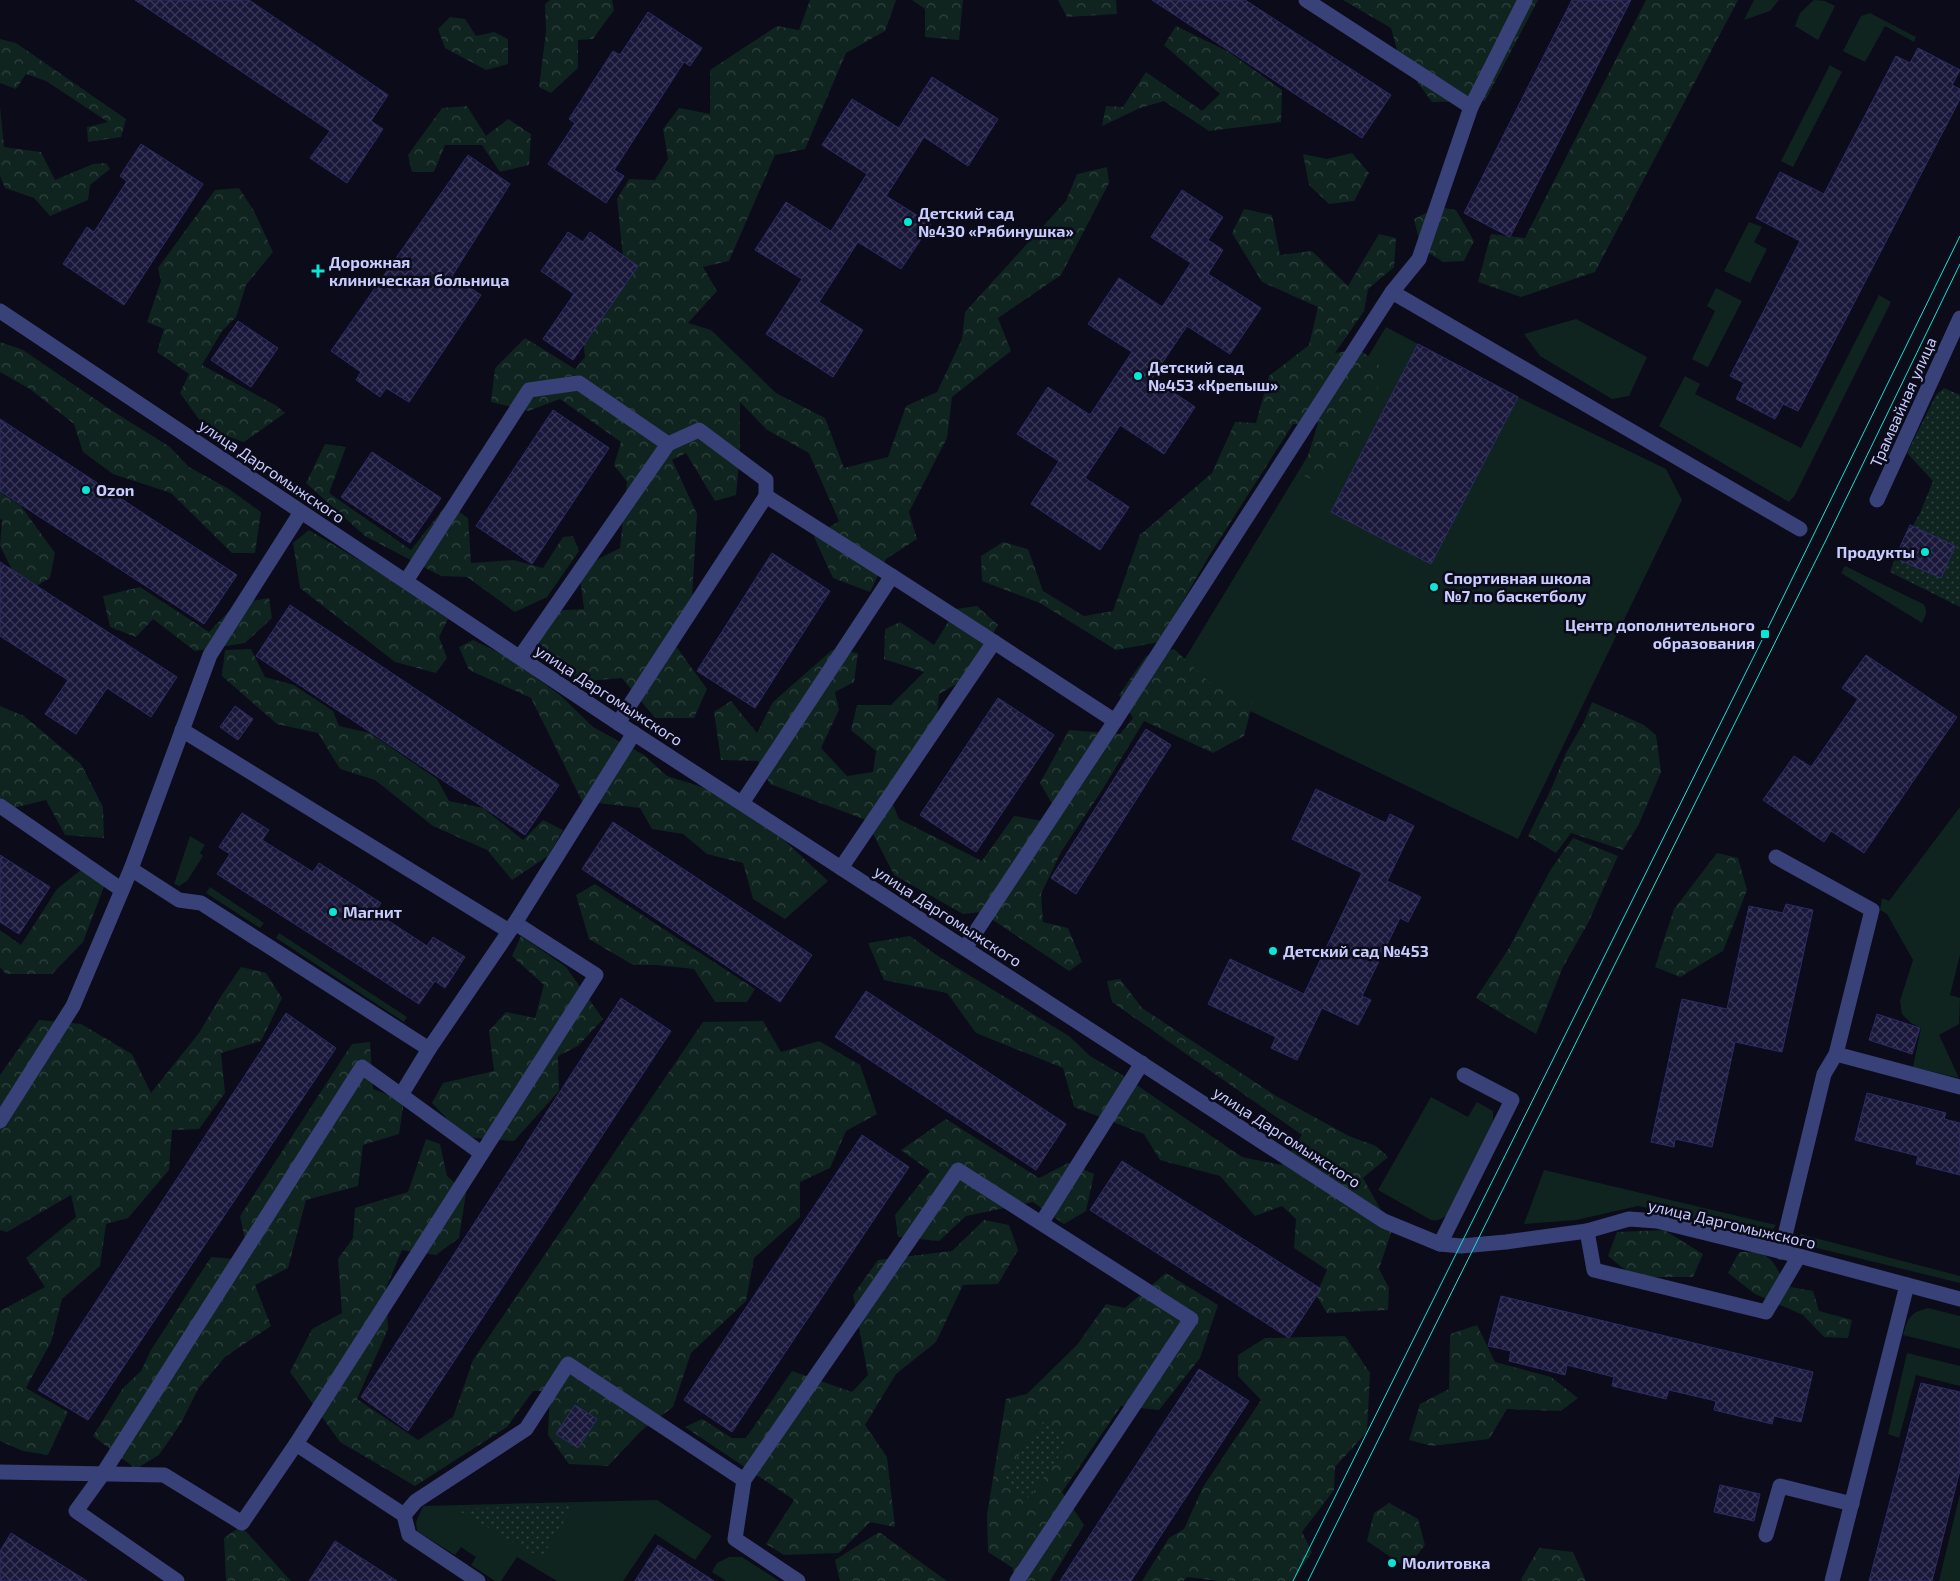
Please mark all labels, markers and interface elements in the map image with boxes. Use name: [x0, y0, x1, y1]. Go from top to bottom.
place label: Детский сад №430 «Рябинушка»: [918, 203, 1074, 240]
marker: Детский сад №430 «Рябинушка»: [902, 216, 914, 228]
place label: Дорожная клиническая больница: [329, 252, 509, 289]
marker: Дорожная клиническая больница: [311, 264, 325, 278]
street label: Трамвайная улица: [1865, 334, 1941, 470]
place label: Детский сад №453 «Крепыш»: [1148, 357, 1278, 394]
marker: Детский сад №453 «Крепыш»: [1132, 370, 1144, 382]
street label: улица Даргомыжского: [195, 415, 349, 527]
place label: Ozon: [96, 480, 134, 499]
marker: Ozon: [80, 484, 92, 496]
place label: Продукты: [1836, 542, 1915, 561]
marker: Продукты: [1919, 546, 1931, 558]
place label: Спортивная школа №7 по баскетболу: [1444, 568, 1591, 605]
marker: Спортивная школа №7 по баскетболу: [1428, 581, 1440, 593]
place label: Центр дополнительного образования: [1565, 615, 1755, 652]
marker: Центр дополнительного образования: [1759, 628, 1771, 640]
street label: улица Даргомыжского: [531, 640, 687, 750]
street label: улица Даргомыжского: [870, 861, 1026, 971]
place label: Магнит: [343, 902, 402, 921]
marker: Магнит: [327, 906, 339, 918]
place label: Детский сад №453: [1283, 941, 1429, 960]
marker: Детский сад №453: [1267, 945, 1279, 957]
street label: улица Даргомыжского: [1209, 1082, 1365, 1192]
street label: улица Даргомыжского: [1646, 1195, 1818, 1253]
place label: Молитовка: [1402, 1553, 1490, 1572]
marker: Молитовка: [1386, 1557, 1398, 1569]

